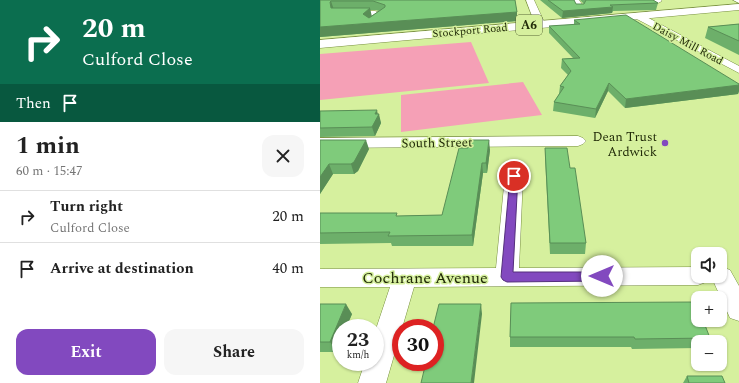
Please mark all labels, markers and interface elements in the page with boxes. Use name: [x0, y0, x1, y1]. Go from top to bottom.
text: 20 m: [82, 7, 146, 50]
road number: A6: [516, 15, 542, 35]
icon: right: [16, 16, 68, 68]
street label: Daisy Mill Road: [649, 18, 726, 69]
street label: Stockport Road: [432, 19, 508, 42]
text: Culford Close: [82, 46, 193, 73]
text: Then: [16, 92, 51, 115]
icon: arrive: [59, 92, 81, 114]
place label: Dean Trust Ardwick: [592, 127, 657, 162]
text: 1 min: [16, 128, 80, 164]
street label: South Street: [401, 132, 473, 154]
button: close: [262, 135, 304, 177]
marker: Dean Trust Ardwick: [660, 138, 670, 148]
pin: [497, 159, 531, 193]
text: 60 m · 15:47: [16, 161, 82, 181]
icon: arrive: [503, 165, 525, 187]
text: Turn right: [50, 195, 123, 218]
text: 20 m: [272, 205, 304, 228]
icon: right: [16, 206, 38, 228]
text: Culford Close: [50, 218, 130, 238]
map controls: [691, 247, 727, 371]
button: sound: [691, 247, 727, 283]
position arrow: [581, 255, 623, 297]
text: Arrive at destination: [50, 257, 194, 280]
text: 40 m: [272, 257, 304, 280]
icon: arrive: [16, 258, 38, 280]
street label: Cochrane Avenue: [362, 266, 488, 290]
button: +: [691, 291, 727, 327]
speed limit sign: 30: [392, 319, 444, 371]
text: 23: [347, 325, 369, 355]
button: Exit: [16, 329, 156, 375]
button: Share: [164, 329, 304, 375]
button: −: [691, 335, 727, 371]
text: km/h: [347, 347, 369, 363]

